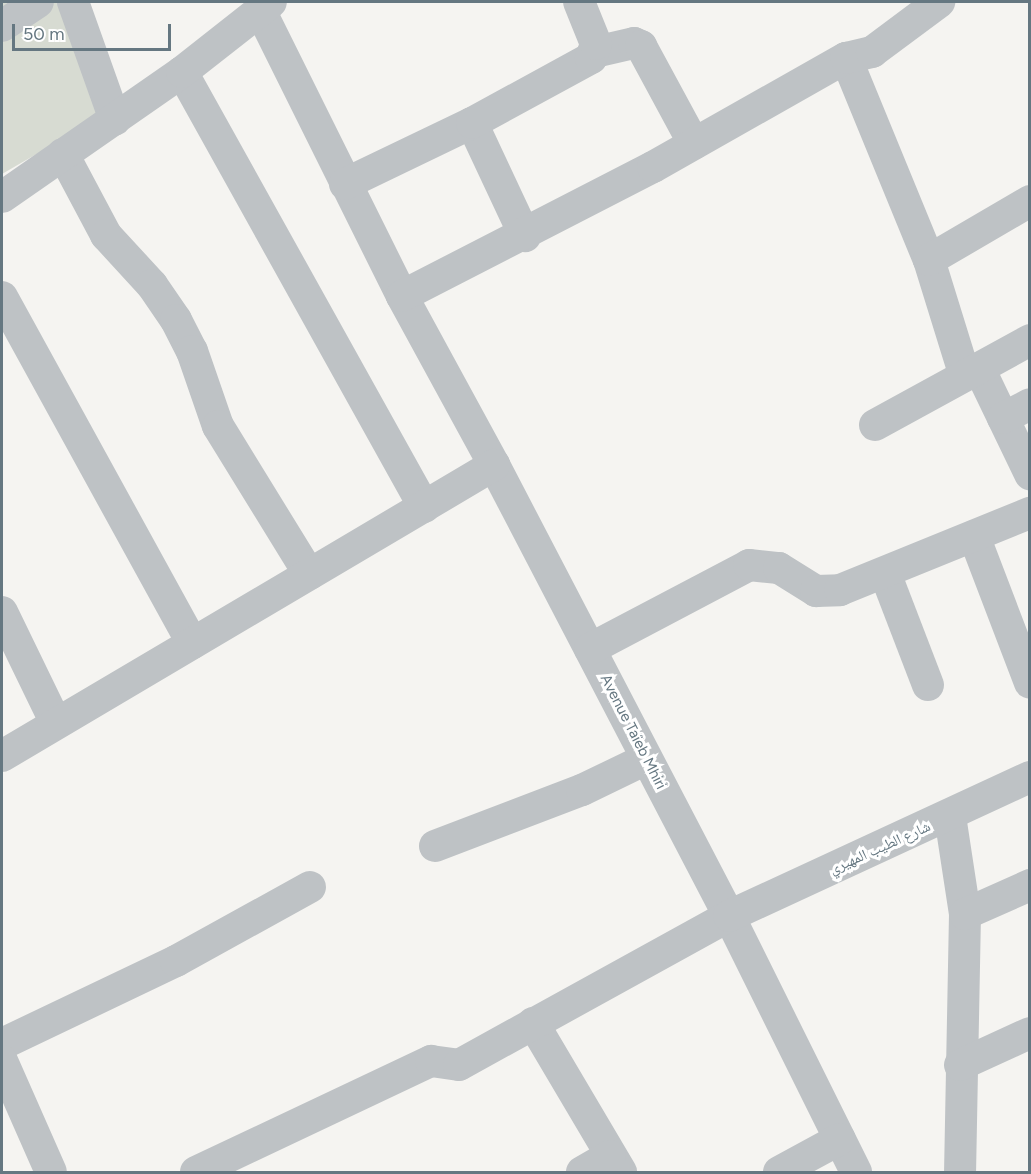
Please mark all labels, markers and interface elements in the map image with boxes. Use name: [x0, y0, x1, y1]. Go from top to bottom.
scale bar: [15, 12, 174, 50]
text: 50 m: [23, 23, 65, 45]
street label: Avenue Taïeb Mhiri: [596, 671, 670, 793]
street label: شارع الطيب المهيري: [826, 818, 934, 878]

